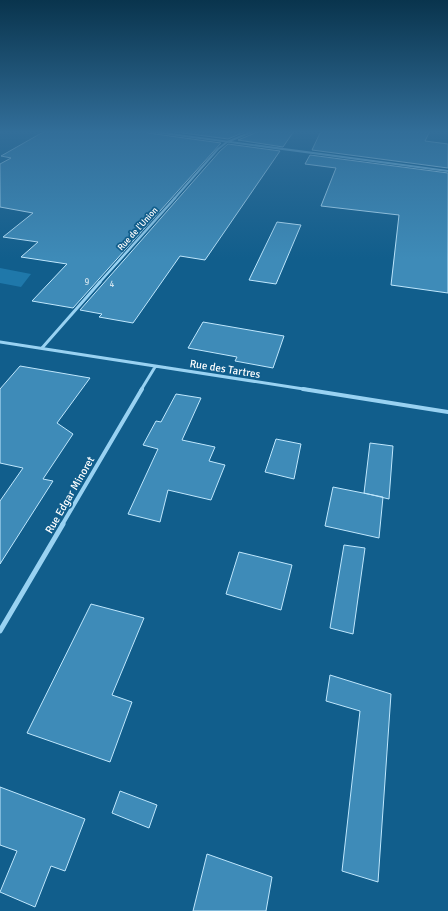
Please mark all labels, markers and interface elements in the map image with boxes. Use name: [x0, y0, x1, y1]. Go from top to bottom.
street label: Rue de l'Union: [116, 205, 161, 253]
house number: 9: [85, 277, 90, 288]
house number: 4: [110, 279, 115, 290]
street label: Rue des Tartres: [189, 357, 261, 381]
street label: Rue Edgar Minoret: [43, 454, 97, 536]

